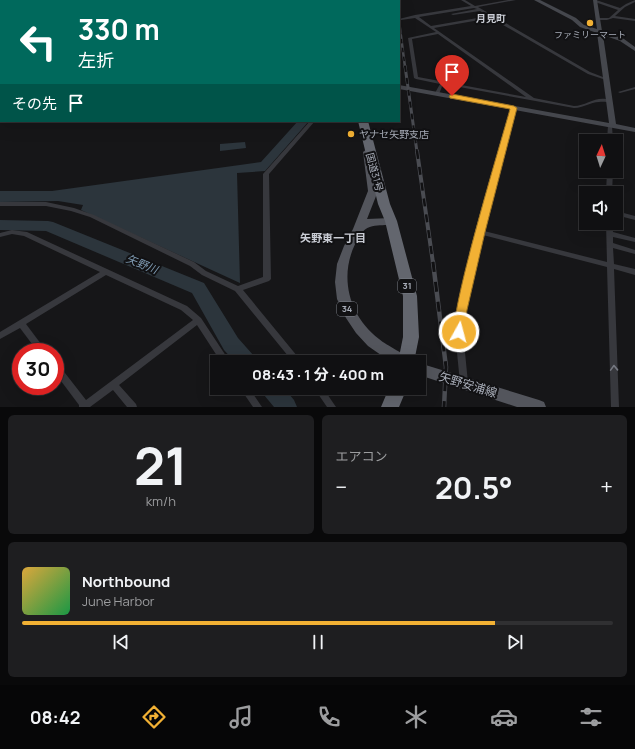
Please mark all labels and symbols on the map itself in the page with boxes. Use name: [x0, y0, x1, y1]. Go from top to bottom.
district label: 月見町: [476, 11, 506, 25]
marker: ファミリーマート: [585, 18, 595, 28]
place label: ファミリーマート: [554, 28, 626, 41]
pin: [435, 55, 469, 96]
place label: ヤナセ矢野支店: [359, 127, 429, 141]
marker: ヤナセ矢野支店: [346, 129, 356, 139]
north arrow: [579, 134, 623, 178]
street label: 国道31号: [363, 151, 387, 193]
district label: 矢野東一丁目: [300, 230, 366, 245]
water label: 矢野川: [124, 250, 161, 277]
road number: 31: [398, 279, 416, 293]
road number: 34: [337, 302, 357, 316]
position arrow: [438, 311, 480, 353]
speed limit sign: 30: [12, 343, 64, 395]
one-way arrow: [610, 365, 618, 371]
street label: 矢野安浦線: [437, 368, 499, 401]

